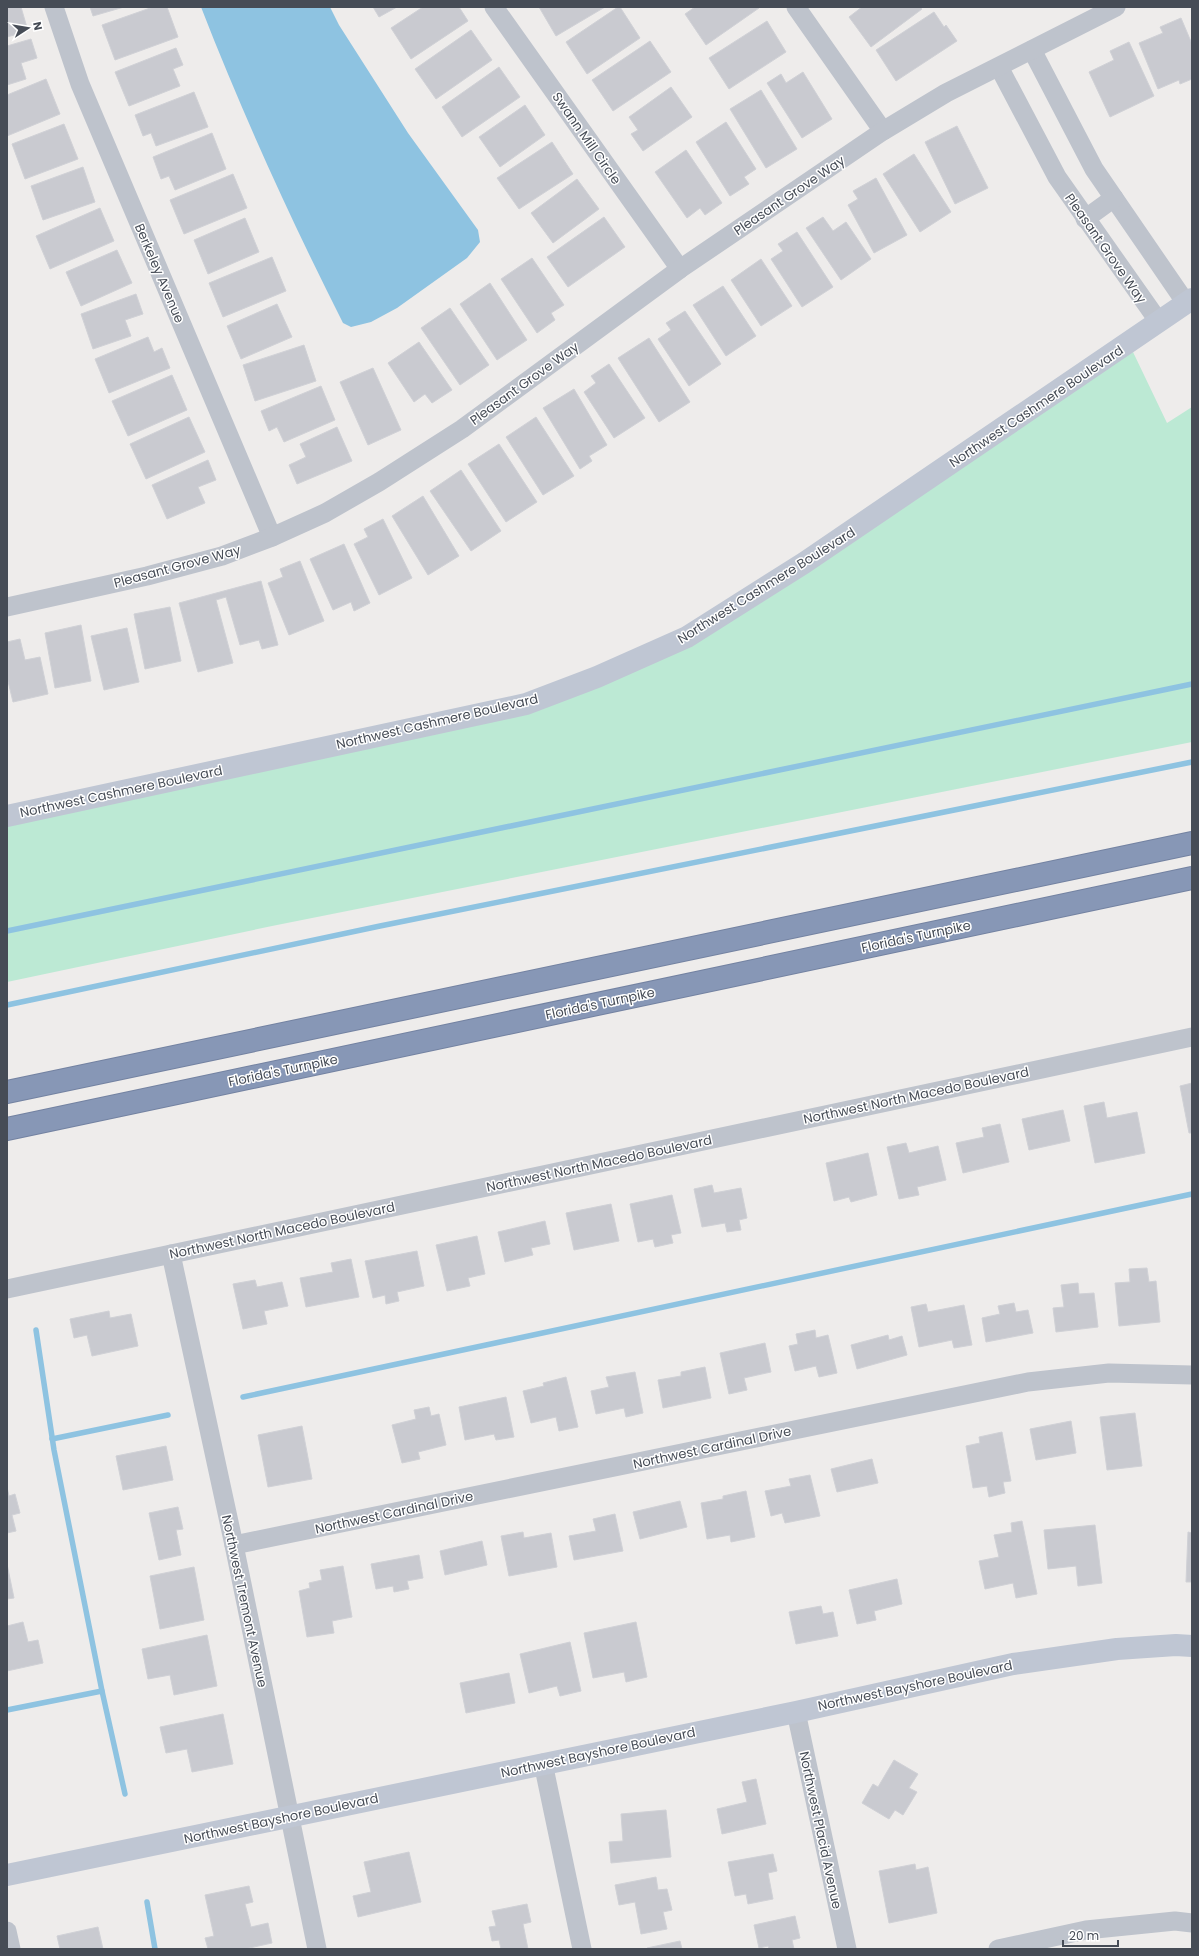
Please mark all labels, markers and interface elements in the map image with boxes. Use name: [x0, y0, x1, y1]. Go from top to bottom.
north arrow: [8, 8, 48, 48]
text: N: [29, 20, 46, 32]
street label: Swann Mill Circle: [548, 88, 626, 188]
street label: Pleasant Grove Way: [730, 151, 849, 240]
street label: Pleasant Grove Way: [1060, 189, 1151, 308]
street label: Berkeley Avenue: [130, 220, 189, 326]
street label: Pleasant Grove Way: [466, 337, 583, 429]
street label: Northwest Cashmere Boulevard: [945, 341, 1127, 472]
street label: Northwest Cashmere Boulevard: [674, 523, 859, 648]
street label: Pleasant Grove Way: [112, 540, 243, 593]
street label: Northwest Cashmere Boulevard: [334, 689, 540, 754]
street label: Northwest Cashmere Boulevard: [18, 761, 224, 822]
street label: Florida's Turnpike: [860, 916, 973, 957]
street label: Florida's Turnpike: [544, 983, 657, 1024]
street label: Florida's Turnpike: [227, 1050, 340, 1091]
street label: Northwest North Macedo Boulevard: [802, 1062, 1031, 1129]
street label: Northwest North Macedo Boulevard: [485, 1130, 714, 1197]
street label: Northwest North Macedo Boulevard: [168, 1197, 397, 1264]
street label: Northwest Cardinal Drive: [631, 1421, 793, 1474]
street label: Northwest Cardinal Drive: [313, 1486, 475, 1539]
street label: Northwest Tremont Avenue: [217, 1513, 272, 1689]
street label: Northwest Bayshore Boulevard: [816, 1656, 1014, 1715]
street label: Northwest Bayshore Boulevard: [499, 1723, 697, 1782]
street label: Northwest Placid Avenue: [795, 1750, 847, 1911]
street label: Northwest Bayshore Boulevard: [182, 1789, 380, 1848]
scale bar: [1063, 1922, 1118, 1948]
text: 20 m: [1069, 1927, 1099, 1944]

